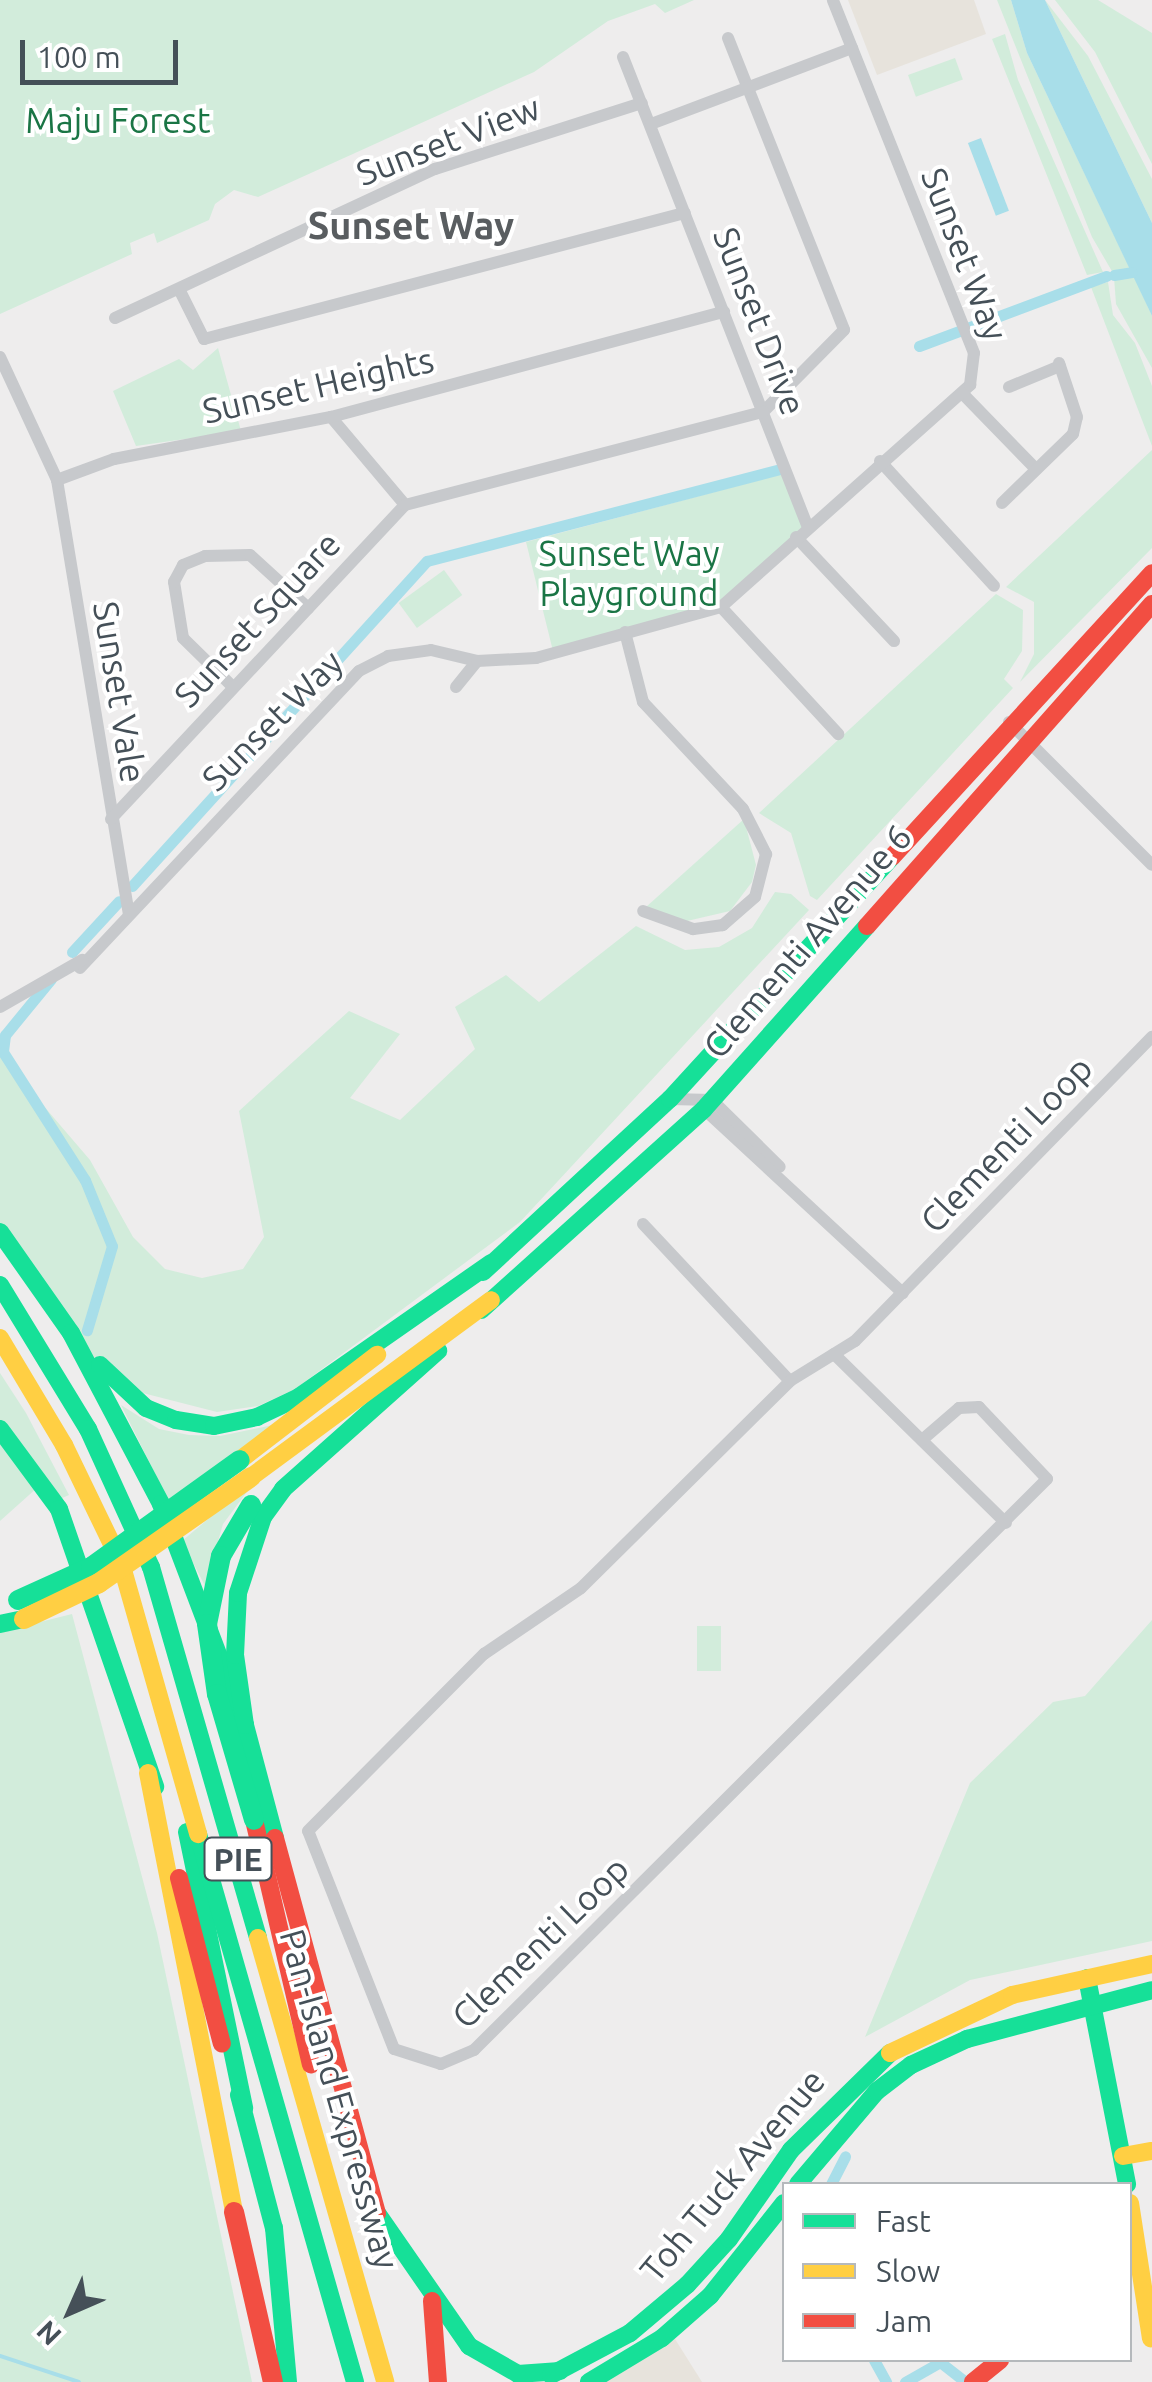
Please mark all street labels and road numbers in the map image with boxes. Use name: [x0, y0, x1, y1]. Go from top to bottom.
street label: Sunset View: [350, 86, 546, 194]
street label: Sunset Way: [913, 162, 1017, 346]
street label: Sunset Drive: [705, 221, 815, 421]
street label: Sunset Heights: [198, 338, 438, 432]
street label: Sunset Square: [165, 523, 349, 715]
street label: Sunset Vale: [85, 598, 155, 786]
street label: Sunset Way: [193, 641, 351, 799]
street label: Clementi Avenue 6: [694, 816, 920, 1066]
street label: Clementi Loop: [911, 1047, 1101, 1241]
road number: PIE: [203, 1832, 273, 1886]
street label: Clementi Loop: [443, 1847, 637, 2037]
street label: Pan-Island Expressway: [271, 1924, 409, 2274]
street label: Toh Tuck Avenue: [631, 2060, 833, 2290]

